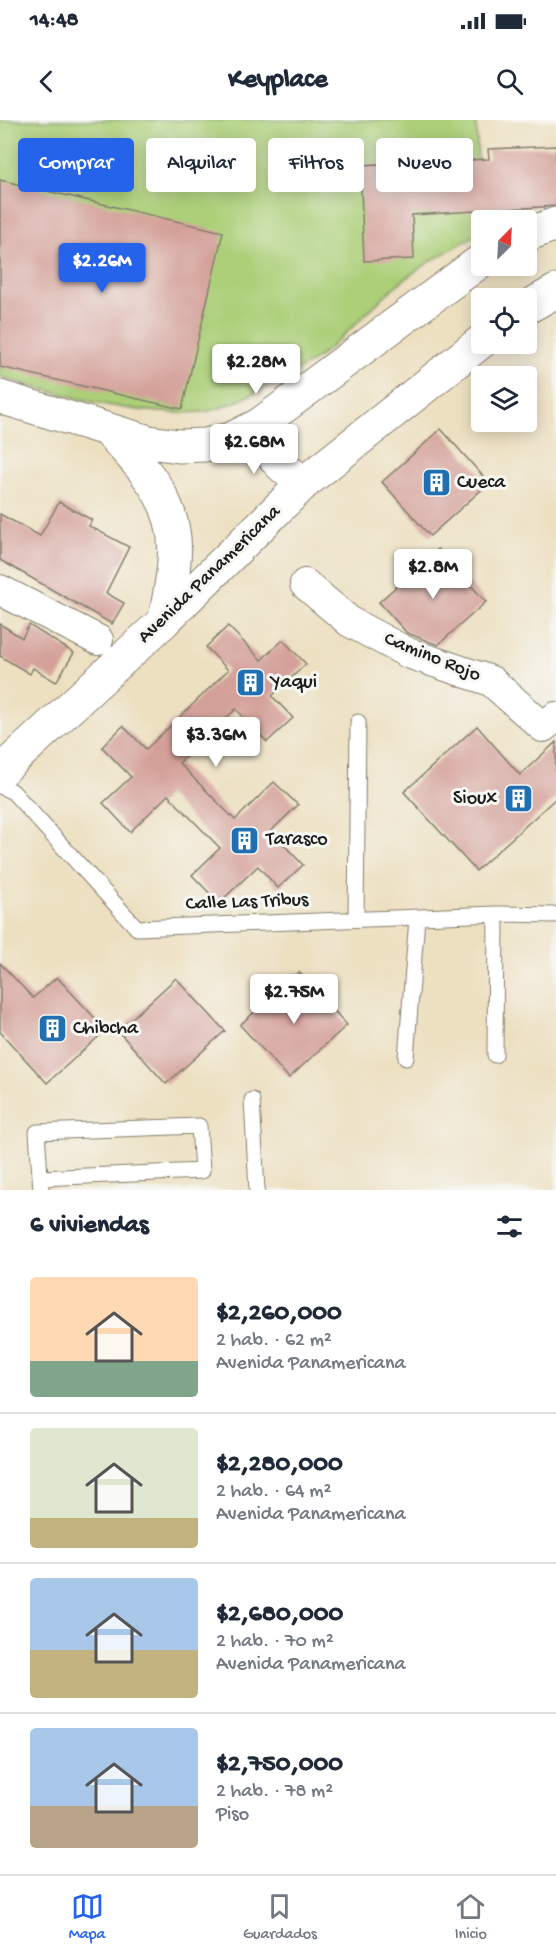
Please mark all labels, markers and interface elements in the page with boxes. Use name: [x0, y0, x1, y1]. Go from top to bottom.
text: 14:48: [30, 8, 79, 34]
icon: back: [30, 65, 63, 98]
text: Keyplace: [228, 65, 328, 97]
icon: search: [493, 65, 526, 98]
chip: Comprar: [18, 138, 134, 192]
chip: Alquilar: [146, 138, 256, 192]
chip: Filtros: [268, 138, 364, 192]
chip: Nuevo: [376, 138, 473, 192]
north arrow: [471, 210, 537, 276]
map controls: [471, 210, 537, 432]
pin: $2.26M: [53, 243, 151, 294]
text: $2.26M: [73, 251, 131, 274]
button: locate: [471, 288, 537, 354]
pin: $2.28M: [207, 344, 305, 395]
text: $2.28M: [226, 352, 286, 375]
button: layers: [471, 366, 537, 432]
pin: $2.68M: [205, 424, 303, 475]
text: $2.68M: [224, 432, 284, 455]
building icon: Cueca: [420, 467, 452, 499]
place label: Cueca: [457, 472, 506, 495]
street label: Avenida Panamericana: [134, 500, 287, 649]
pin: $2.8M: [391, 549, 475, 600]
text: $2.8M: [408, 557, 458, 580]
street label: Camino Rojo: [380, 628, 484, 688]
building icon: Yaqui: [234, 667, 266, 699]
place label: Yaqui: [269, 672, 317, 695]
pin: $3.36M: [167, 717, 265, 768]
text: $3.36M: [186, 725, 246, 748]
building icon: Sioux: [502, 783, 534, 815]
place label: Sioux: [453, 788, 497, 811]
building icon: Tarasco: [229, 824, 261, 856]
place label: Tarasco: [265, 829, 328, 852]
street label: Calle Las Tribus: [185, 889, 309, 917]
pin: $2.75M: [245, 974, 343, 1025]
text: $2.75M: [264, 982, 324, 1005]
building icon: Chibcha: [36, 1013, 68, 1045]
place label: Chibcha: [73, 1018, 139, 1041]
icon: filters: [493, 1210, 526, 1243]
text: 6 viviendas: [30, 1211, 149, 1242]
text: $2,260,000: [216, 1299, 342, 1330]
icon: home: [78, 1301, 150, 1373]
text: 2 hab. · 62 m²: [216, 1330, 332, 1353]
text: Avenida Panamericana: [216, 1353, 406, 1376]
text: $2,280,000: [216, 1450, 343, 1481]
icon: home: [78, 1452, 150, 1524]
text: 2 hab. · 64 m²: [216, 1481, 331, 1504]
text: Avenida Panamericana: [216, 1504, 406, 1527]
text: $2,680,000: [216, 1600, 343, 1631]
icon: home: [78, 1602, 150, 1674]
text: 2 hab. · 70 m²: [216, 1631, 334, 1654]
text: Avenida Panamericana: [216, 1654, 406, 1677]
text: $2,750,000: [216, 1750, 343, 1781]
icon: home: [78, 1752, 150, 1824]
text: 2 hab. · 78 m²: [216, 1781, 333, 1804]
text: Piso: [216, 1804, 249, 1827]
tab: Mapa: [69, 1890, 105, 1945]
tab: Guardados: [243, 1890, 317, 1945]
tab: Inicio: [454, 1890, 487, 1945]

